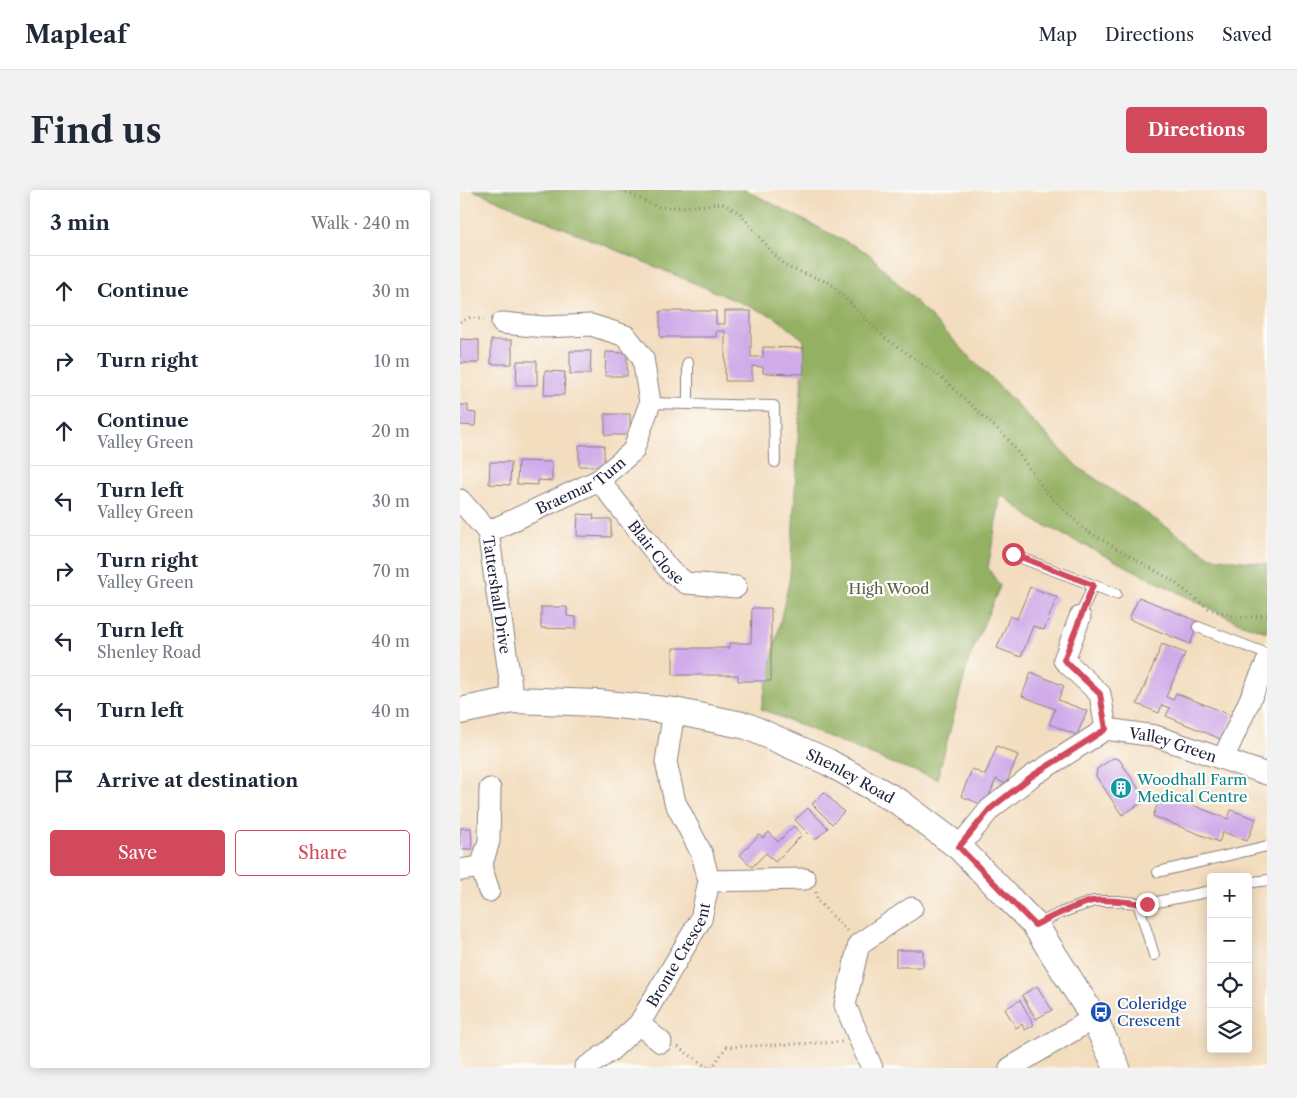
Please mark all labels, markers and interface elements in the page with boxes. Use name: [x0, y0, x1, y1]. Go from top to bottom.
text: Mapleaf: [25, 20, 127, 49]
text: Map: [1038, 24, 1077, 46]
text: Directions: [1105, 24, 1194, 46]
text: Saved: [1222, 24, 1272, 46]
button: Directions: [1126, 107, 1267, 153]
text: Find us: [30, 109, 162, 152]
text: 3 min: [50, 210, 110, 235]
text: Walk · 240 m: [311, 213, 410, 233]
icon: ahead: [50, 277, 78, 305]
text: Continue: [97, 279, 189, 302]
text: 30 m: [372, 281, 410, 301]
icon: right: [50, 347, 78, 375]
text: Turn right: [97, 349, 198, 372]
text: 10 m: [374, 351, 410, 371]
text: Continue: [97, 409, 189, 432]
icon: ahead: [50, 417, 78, 445]
text: 20 m: [371, 421, 410, 441]
text: Valley Green: [97, 432, 194, 452]
street label: Braemar Turn: [533, 452, 630, 518]
text: Turn left: [97, 479, 184, 502]
icon: left: [50, 487, 78, 515]
text: 30 m: [372, 491, 410, 511]
text: Valley Green: [97, 502, 194, 522]
street label: Blair Close: [624, 516, 688, 588]
street label: Tattershall Drive: [479, 535, 515, 655]
route start: [1002, 543, 1025, 566]
text: Turn right: [97, 549, 198, 572]
icon: right: [50, 557, 78, 585]
text: 70 m: [373, 561, 410, 581]
text: Valley Green: [97, 572, 194, 592]
park label: High Wood: [849, 579, 929, 598]
text: Turn left: [97, 619, 184, 642]
icon: left: [50, 627, 78, 655]
text: 40 m: [371, 631, 410, 651]
text: Shenley Road: [97, 642, 201, 662]
icon: left: [50, 697, 78, 725]
text: Turn left: [97, 699, 184, 722]
text: 40 m: [371, 701, 410, 721]
street label: Valley Green: [1127, 723, 1220, 766]
street label: Shenley Road: [803, 744, 898, 807]
icon: arrive: [50, 767, 78, 795]
text: Arrive at destination: [97, 769, 298, 792]
place label: Woodhall Farm Medical Centre: [1136, 770, 1247, 806]
building icon: Woodhall Farm Medical Centre: [1109, 776, 1133, 800]
button: Save: [50, 830, 225, 876]
button: Share: [235, 830, 410, 876]
map controls: [1207, 873, 1252, 1053]
button: +: [1207, 873, 1252, 918]
route end: [1136, 893, 1159, 916]
street label: Bronte Crescent: [642, 900, 714, 1010]
button: −: [1207, 918, 1252, 963]
button: locate: [1207, 963, 1252, 1008]
place label: Coleridge Crescent: [1117, 994, 1187, 1030]
bus stop icon: Coleridge Crescent: [1089, 1000, 1113, 1024]
button: layers: [1207, 1008, 1252, 1053]

